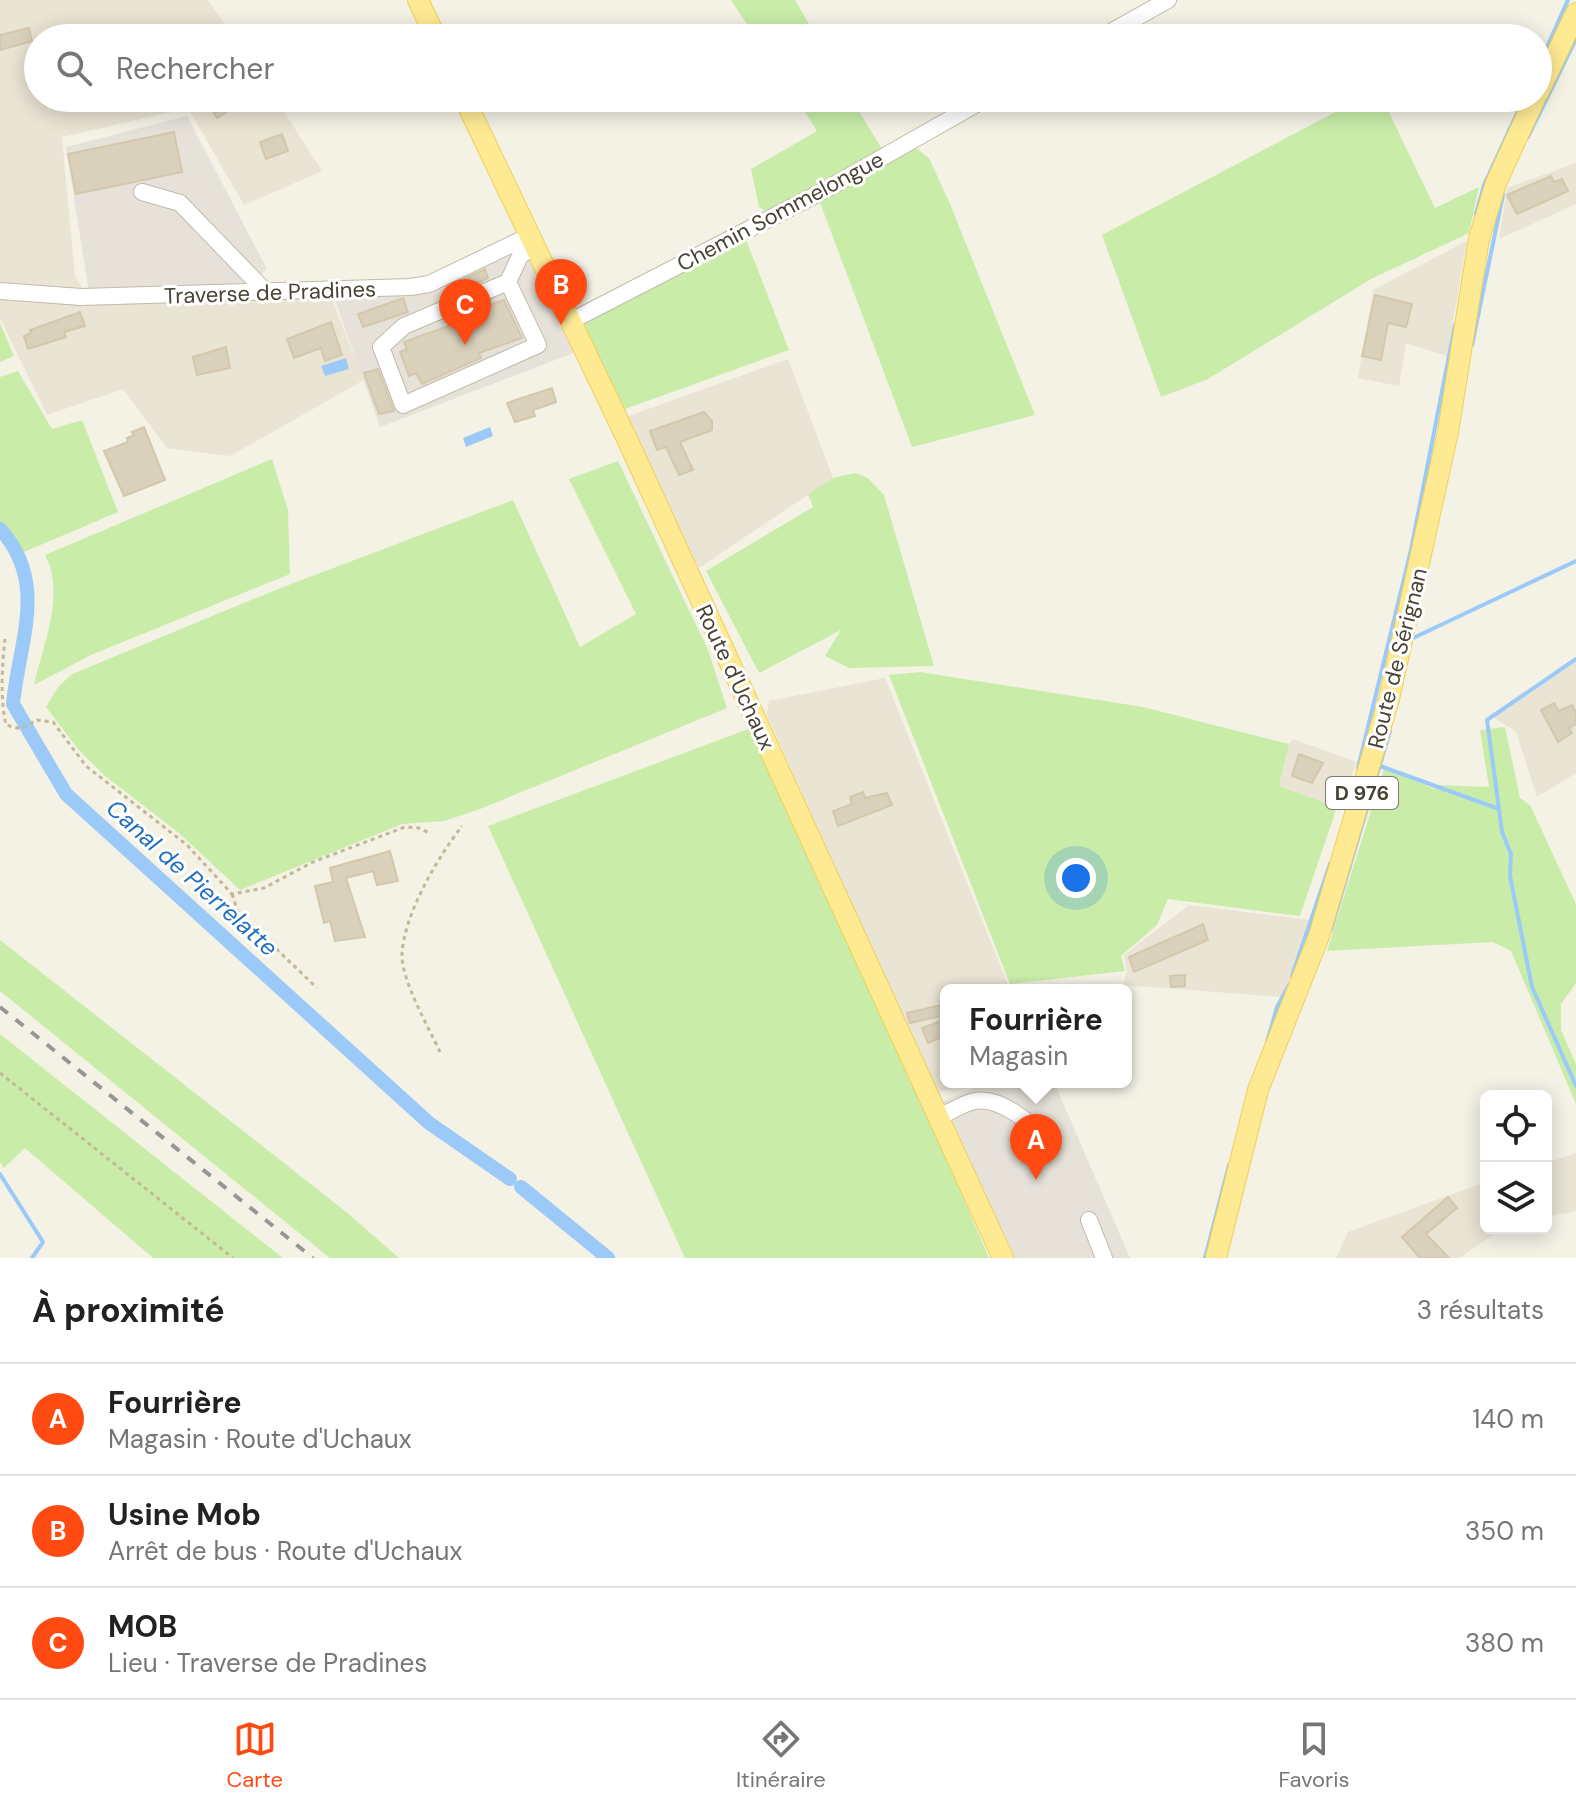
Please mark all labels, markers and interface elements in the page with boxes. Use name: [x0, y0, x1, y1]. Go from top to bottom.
search box: [24, 24, 1552, 112]
icon: search: [52, 46, 96, 90]
text: Rechercher: [116, 49, 275, 88]
street label: Chemin Sommelongue: [672, 145, 888, 278]
pin: B: [535, 259, 587, 325]
street label: Traverse de Pradines: [164, 274, 377, 311]
pin: C: [439, 279, 491, 345]
street label: Route de Sérignan: [1361, 565, 1434, 751]
street label: Route d'Uchaux: [689, 600, 782, 755]
road number: D 976: [1326, 777, 1398, 809]
water label: Canal de Pierrelatte: [100, 792, 285, 963]
your location: [1056, 858, 1096, 898]
popup: [940, 984, 1132, 1088]
text: Fourrière: [969, 1000, 1103, 1039]
text: Magasin: [969, 1039, 1068, 1073]
map controls: [1480, 1090, 1552, 1234]
button: locate: [1480, 1090, 1552, 1162]
pin: A: [1010, 1114, 1062, 1180]
button: layers: [1480, 1162, 1552, 1234]
text: À proximité: [32, 1288, 225, 1333]
text: 3 résultats: [1417, 1293, 1544, 1327]
text: Fourrière: [108, 1383, 242, 1422]
text: A: [49, 1402, 67, 1436]
text: 140 m: [1472, 1402, 1544, 1436]
text: Magasin · Route d'Uchaux: [108, 1422, 412, 1456]
text: Usine Mob: [108, 1495, 261, 1534]
text: B: [50, 1514, 66, 1548]
text: 350 m: [1465, 1514, 1544, 1548]
text: Arrêt de bus · Route d'Uchaux: [108, 1534, 462, 1568]
text: MOB: [108, 1607, 177, 1646]
text: C: [48, 1626, 68, 1660]
text: 380 m: [1465, 1626, 1544, 1660]
text: Lieu · Traverse de Pradines: [108, 1646, 427, 1680]
tab: Carte: [226, 1717, 283, 1794]
tab: Itinéraire: [736, 1717, 826, 1794]
tab: Favoris: [1278, 1717, 1350, 1794]

